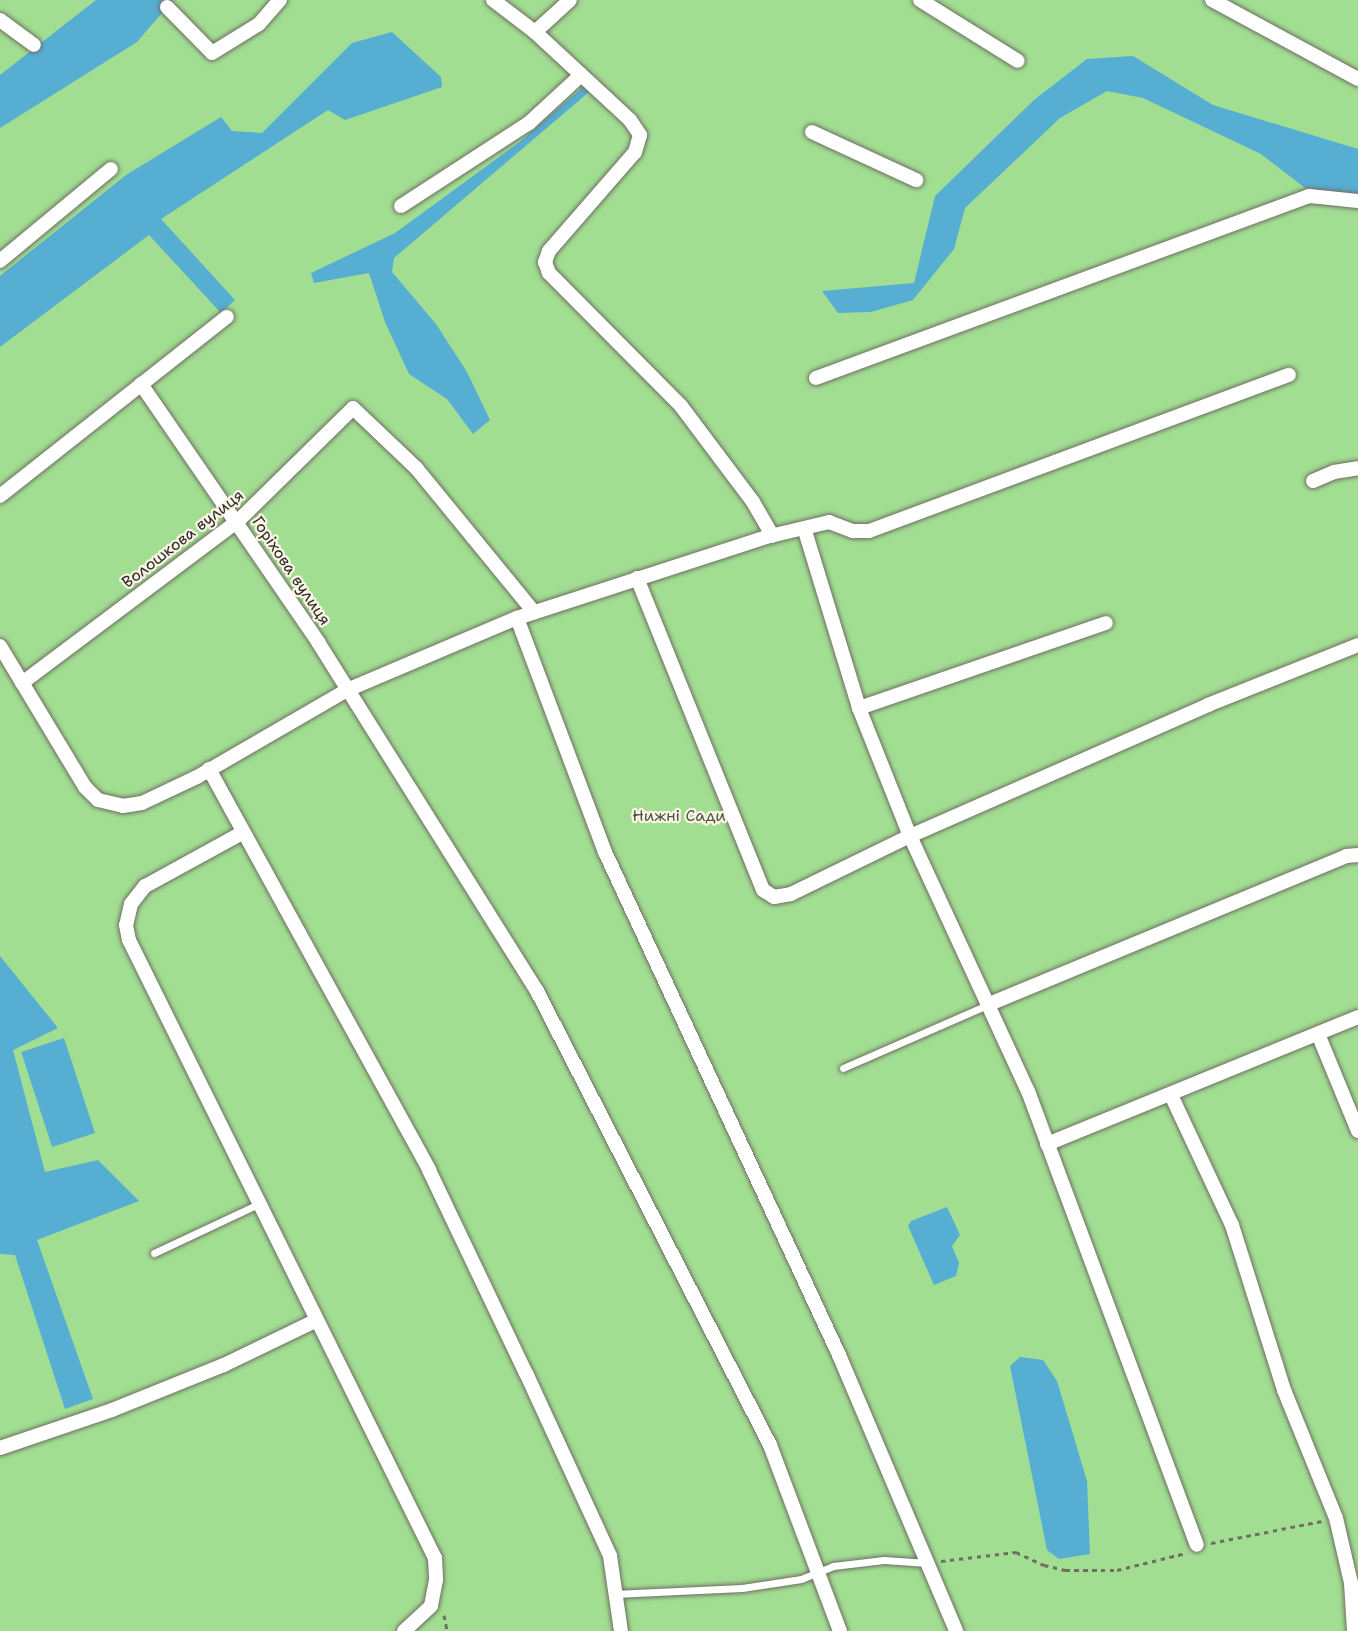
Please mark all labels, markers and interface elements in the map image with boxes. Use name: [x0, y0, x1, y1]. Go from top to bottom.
street label: Волошкова вулиця: [118, 486, 248, 592]
street label: Горіхова вулиця: [248, 513, 334, 629]
park label: Нижні Сади: [632, 806, 726, 826]

